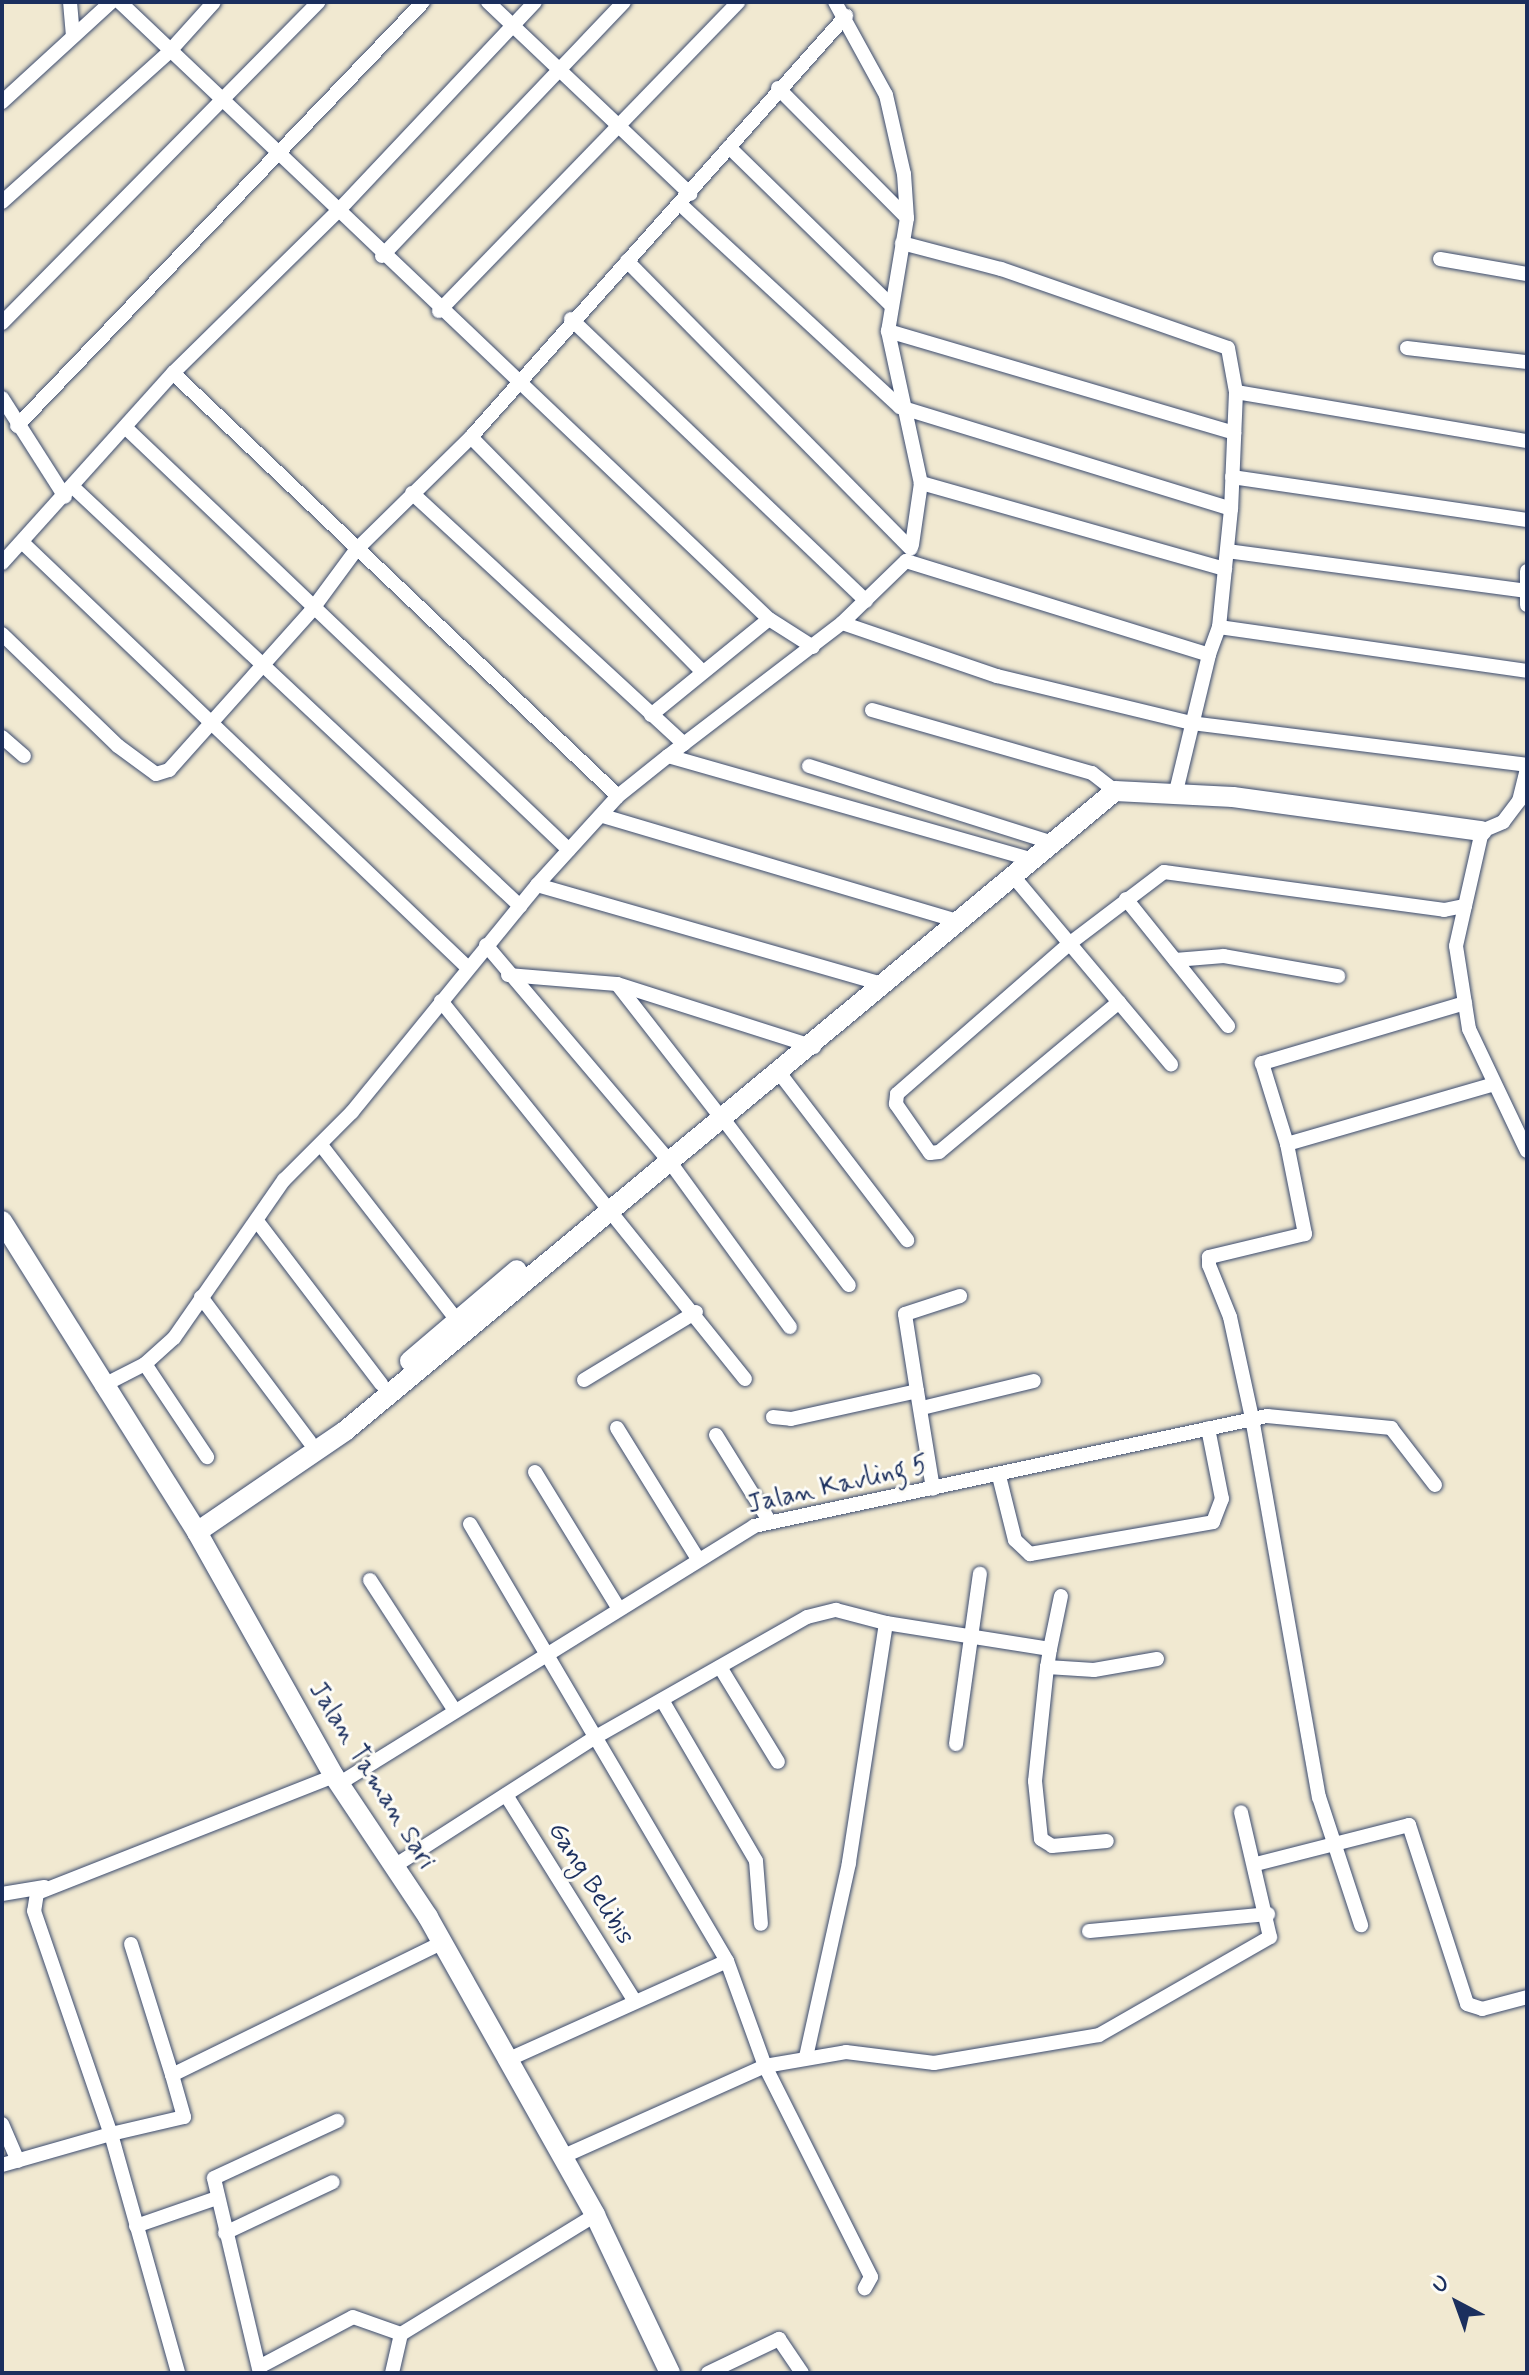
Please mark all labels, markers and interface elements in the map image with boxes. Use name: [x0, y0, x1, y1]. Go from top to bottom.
street label: Jalan Kavling 5: [746, 1450, 930, 1522]
street label: Jalan Taman Sari: [302, 1679, 440, 1873]
street label: Gang Belibis: [540, 1817, 640, 1951]
north arrow: [1417, 2263, 1497, 2343]
text: U: [1427, 2270, 1456, 2300]

